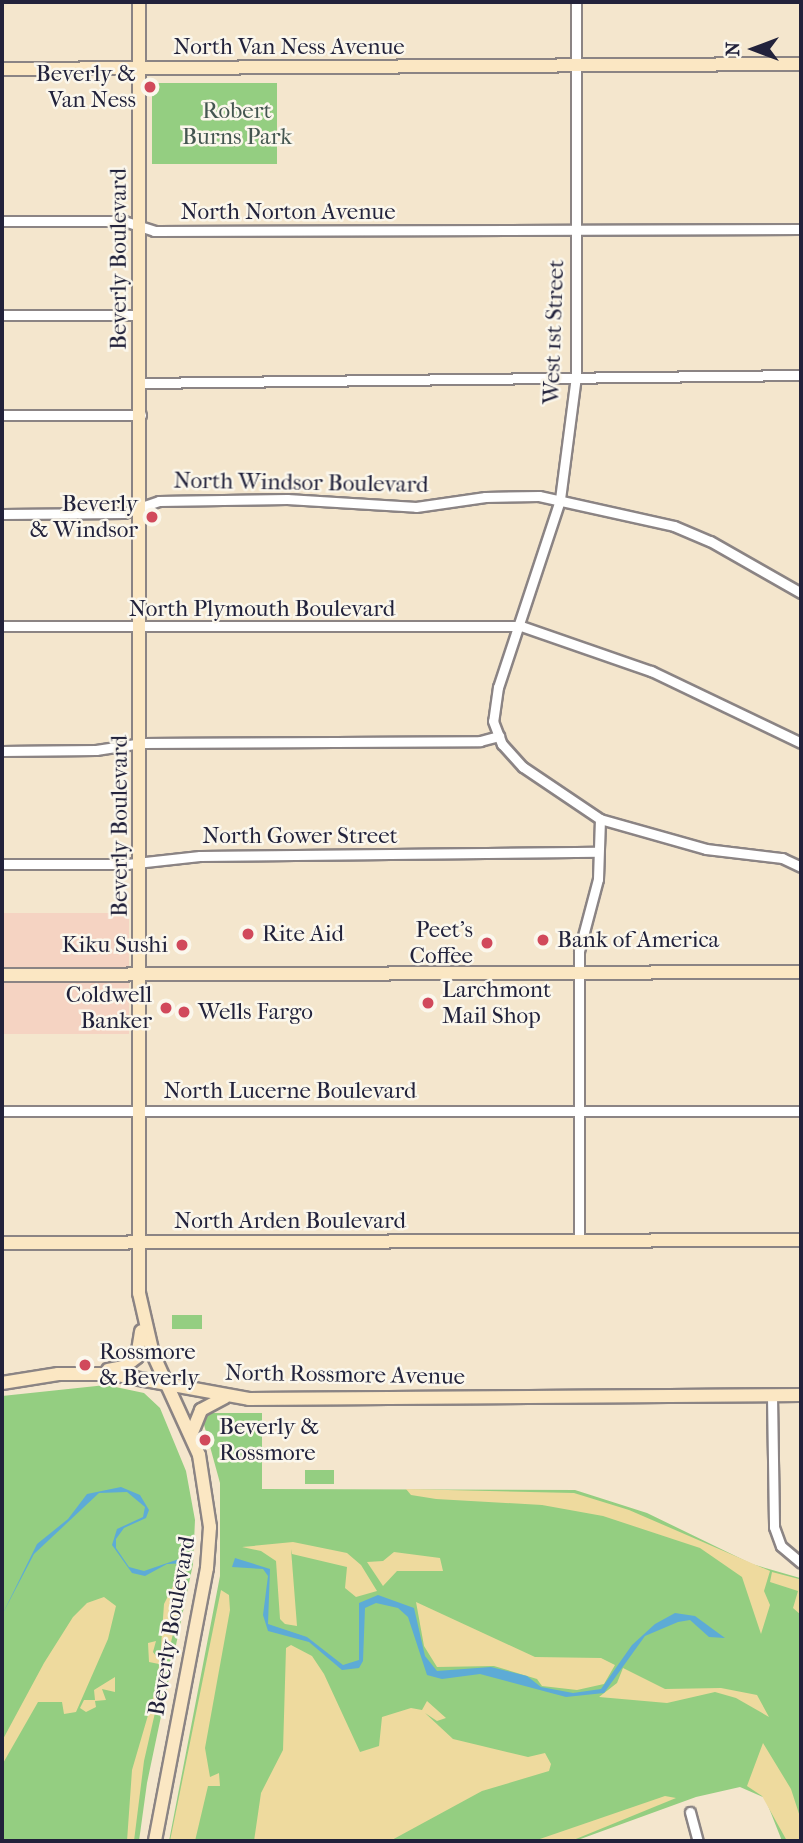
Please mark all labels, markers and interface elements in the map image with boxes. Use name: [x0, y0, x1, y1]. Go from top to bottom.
north arrow: [719, 14, 789, 84]
street label: North Van Ness Avenue: [173, 33, 405, 61]
text: N: [722, 42, 744, 56]
place label: Beverly & Van Ness: [36, 60, 136, 114]
marker: Beverly & Van Ness: [142, 79, 158, 95]
park label: Robert Burns Park: [182, 97, 292, 151]
street label: Beverly Boulevard: [105, 168, 133, 350]
street label: North Norton Avenue: [180, 198, 396, 226]
street label: West 1st Street: [538, 259, 570, 405]
street label: North Windsor Boulevard: [173, 467, 429, 499]
place label: Beverly & Windsor: [29, 490, 138, 544]
marker: Beverly & Windsor: [144, 509, 160, 525]
street label: North Plymouth Boulevard: [129, 595, 395, 623]
street label: Beverly Boulevard: [106, 735, 134, 917]
street label: North Gower Street: [202, 822, 398, 850]
place label: Peet's Coffee: [410, 916, 473, 970]
place label: Rite Aid: [262, 920, 344, 948]
marker: Rite Aid: [240, 926, 256, 942]
place label: Bank of America: [557, 926, 719, 954]
place label: Kiku Sushi: [62, 931, 168, 959]
marker: Bank of America: [535, 932, 551, 948]
marker: Peet's Coffee: [479, 935, 495, 951]
marker: Kiku Sushi: [174, 937, 190, 953]
place label: Larchmont Mail Shop: [442, 976, 551, 1030]
place label: Coldwell Banker: [66, 981, 152, 1035]
marker: Larchmont Mail Shop: [420, 995, 436, 1011]
place label: Wells Fargo: [198, 998, 313, 1026]
marker: Coldwell Banker: [158, 1000, 174, 1016]
marker: Wells Fargo: [176, 1004, 192, 1020]
street label: North Lucerne Boulevard: [164, 1077, 416, 1105]
street label: North Arden Boulevard: [174, 1207, 406, 1235]
place label: Rossmore & Beverly: [99, 1338, 199, 1392]
marker: Rossmore & Beverly: [77, 1357, 93, 1373]
street label: North Rossmore Avenue: [225, 1359, 465, 1391]
place label: Beverly & Rossmore: [219, 1413, 319, 1467]
marker: Beverly & Rossmore: [197, 1432, 213, 1448]
street label: Beverly Boulevard: [143, 1534, 201, 1718]

